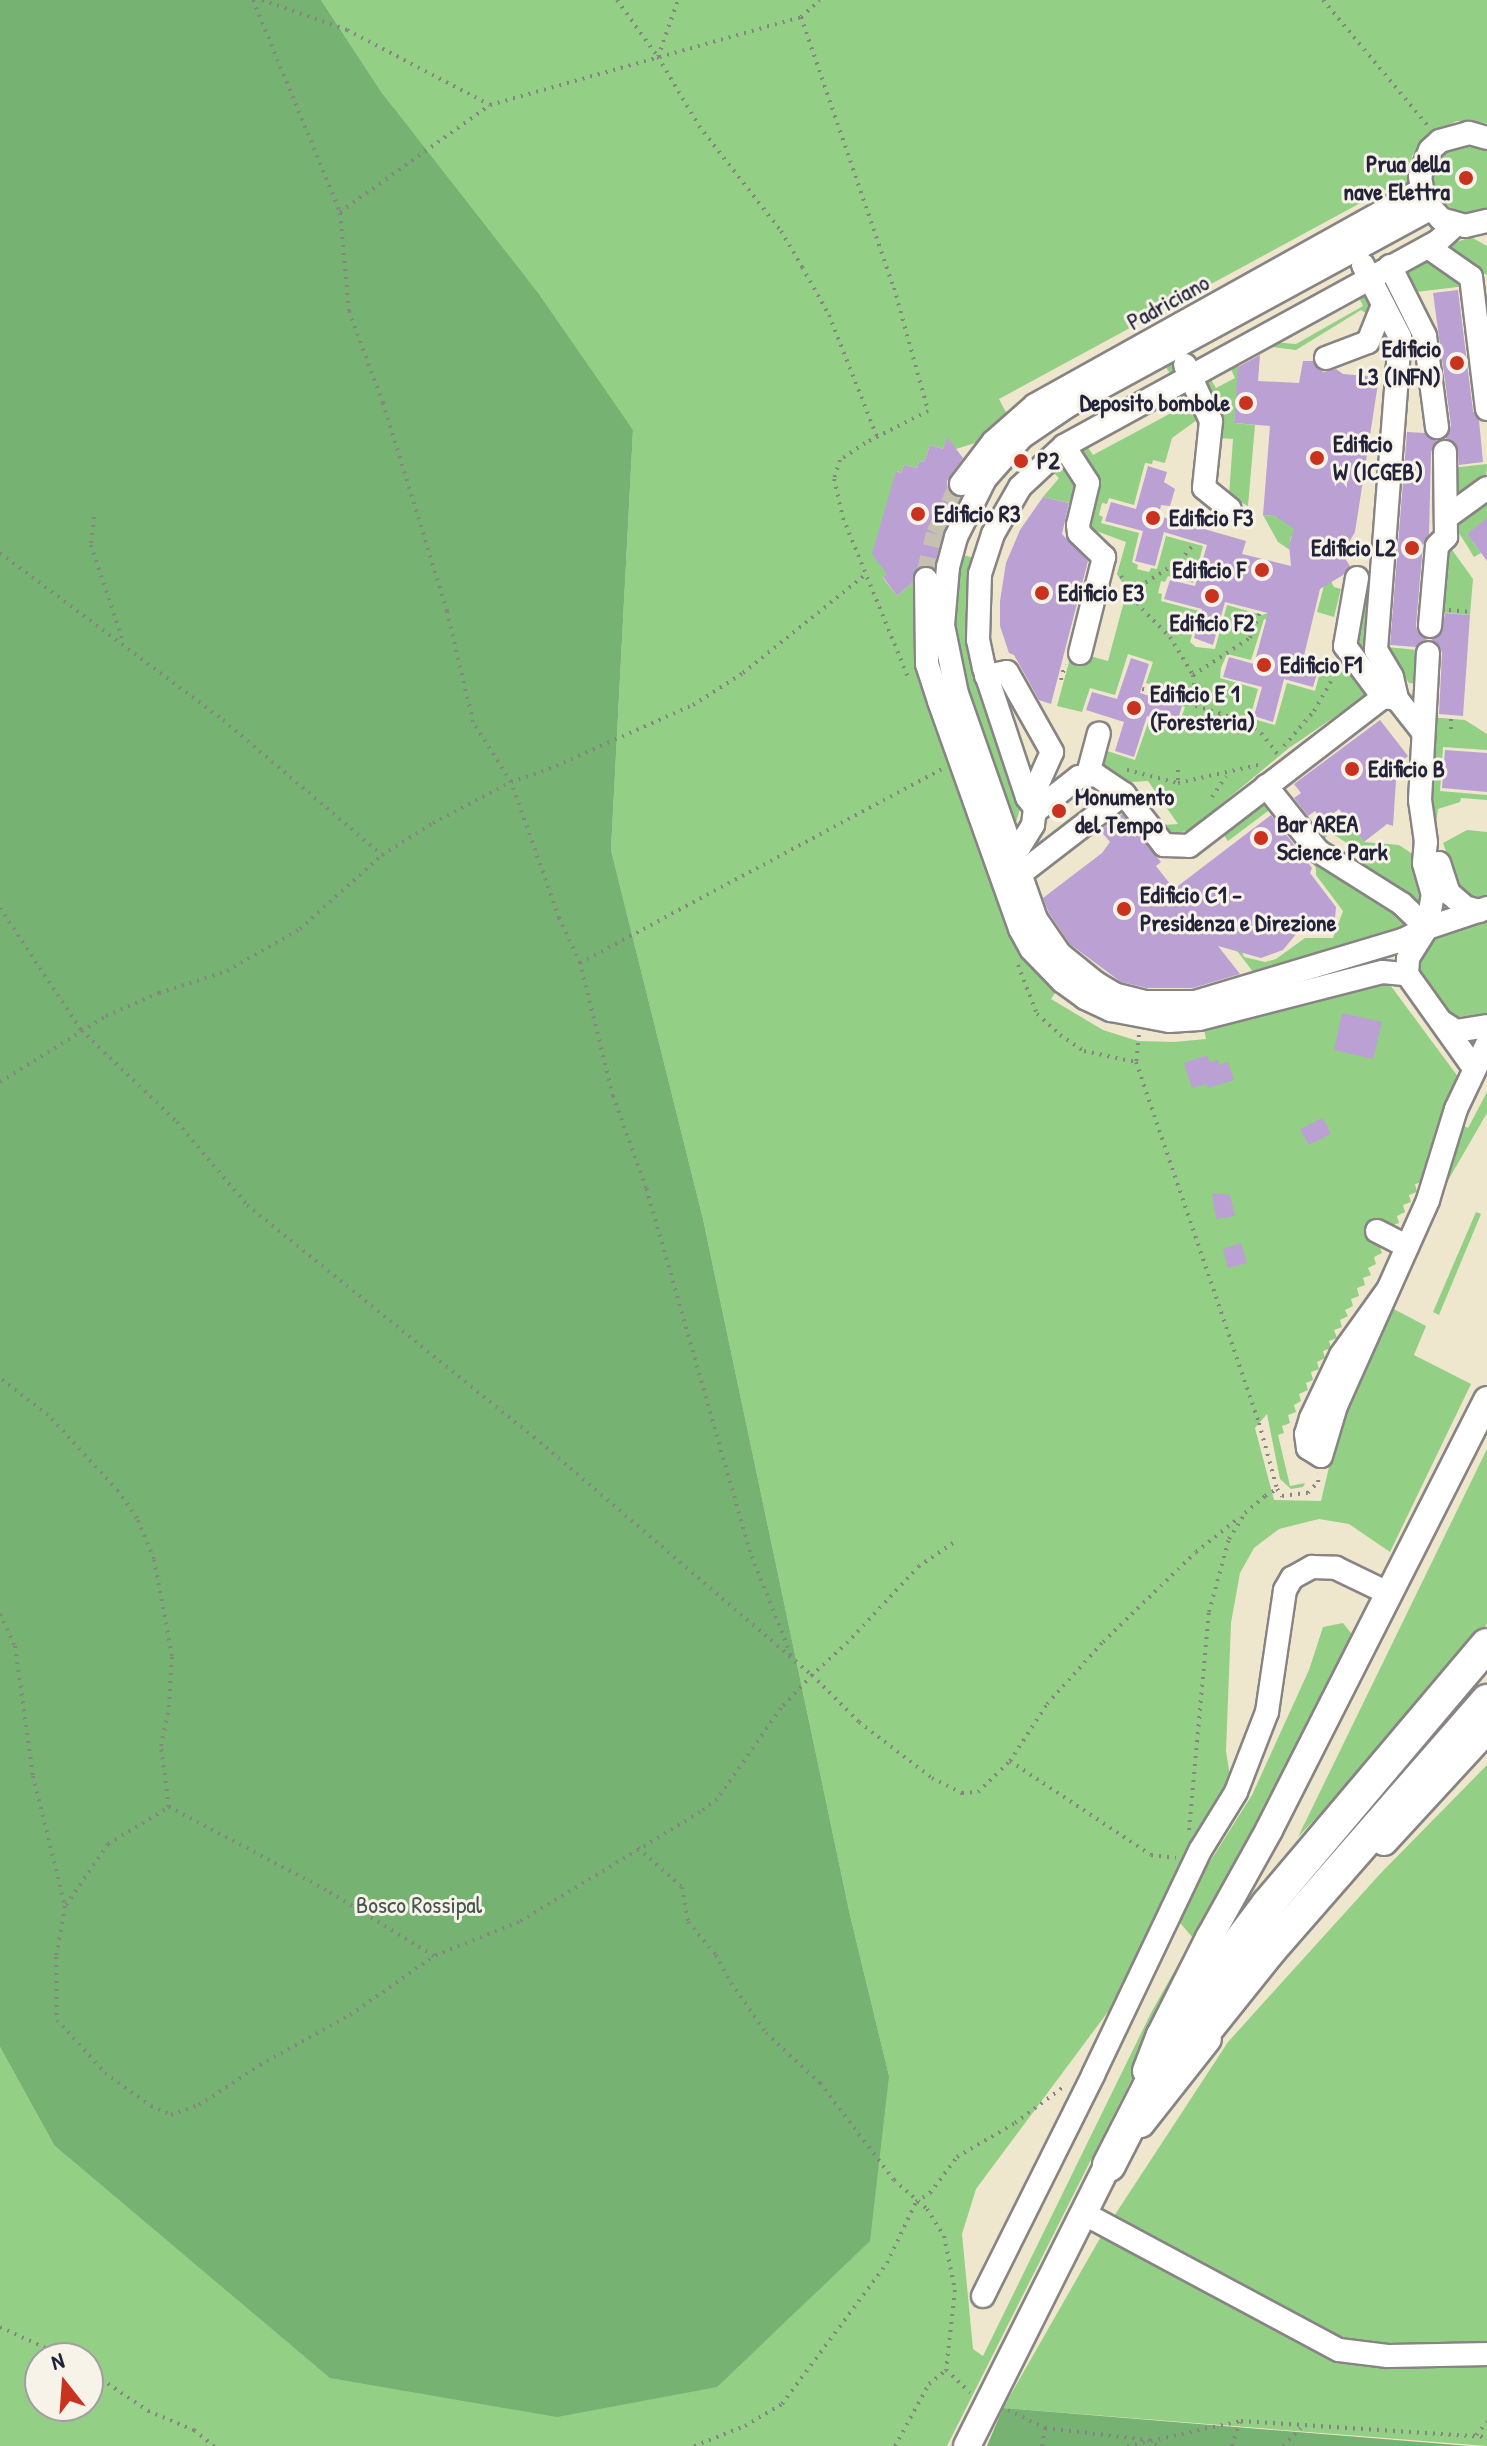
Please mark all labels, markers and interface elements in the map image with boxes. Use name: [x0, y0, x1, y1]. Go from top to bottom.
place label: Prua della nave Elettra: [1343, 150, 1450, 206]
marker: Prua della nave Elettra: [1457, 169, 1475, 187]
street label: Padriciano: [1122, 268, 1214, 336]
place label: Edificio L3 (INFN): [1359, 335, 1441, 391]
marker: Edificio L3 (INFN): [1448, 354, 1466, 372]
place label: Deposito bombole: [1080, 389, 1230, 417]
marker: Deposito bombole: [1237, 394, 1255, 412]
place label: Edificio W (ICGEB): [1333, 430, 1423, 486]
place label: P2: [1037, 447, 1060, 475]
marker: Edificio W (ICGEB): [1308, 449, 1326, 467]
marker: P2: [1012, 452, 1030, 470]
place label: Edificio R3: [934, 500, 1020, 528]
place label: Edificio F3: [1169, 504, 1254, 532]
marker: Edificio R3: [909, 505, 927, 523]
marker: Edificio F3: [1144, 509, 1162, 527]
place label: Edificio L2: [1311, 534, 1396, 562]
marker: Edificio L2: [1403, 539, 1421, 557]
place label: Edificio F: [1172, 556, 1246, 584]
marker: Edificio F: [1253, 561, 1271, 579]
place label: Edificio E3: [1058, 579, 1144, 607]
marker: Edificio E3: [1033, 584, 1051, 602]
marker: Edificio F2: [1203, 587, 1221, 605]
place label: Edificio F2: [1169, 609, 1255, 637]
place label: Edificio F1: [1280, 651, 1363, 679]
marker: Edificio F1: [1255, 656, 1273, 674]
place label: Edificio E 1 (Foresteria): [1150, 680, 1255, 736]
marker: Edificio E 1 (Foresteria): [1125, 699, 1143, 717]
place label: Edificio B: [1368, 755, 1445, 783]
marker: Edificio B: [1343, 760, 1361, 778]
place label: Monumento del Tempo: [1075, 783, 1174, 839]
marker: Monumento del Tempo: [1050, 802, 1068, 820]
place label: Bar AREA Science Park: [1277, 810, 1388, 866]
marker: Bar AREA Science Park: [1252, 829, 1270, 847]
place label: Edificio C1 - Presidenza e Direzione: [1140, 881, 1336, 937]
marker: Edificio C1 - Presidenza e Direzione: [1115, 900, 1133, 918]
park label: Bosco Rossipal: [356, 1891, 482, 1919]
north arrow: [24, 2342, 104, 2422]
text: N: [48, 2345, 68, 2377]

